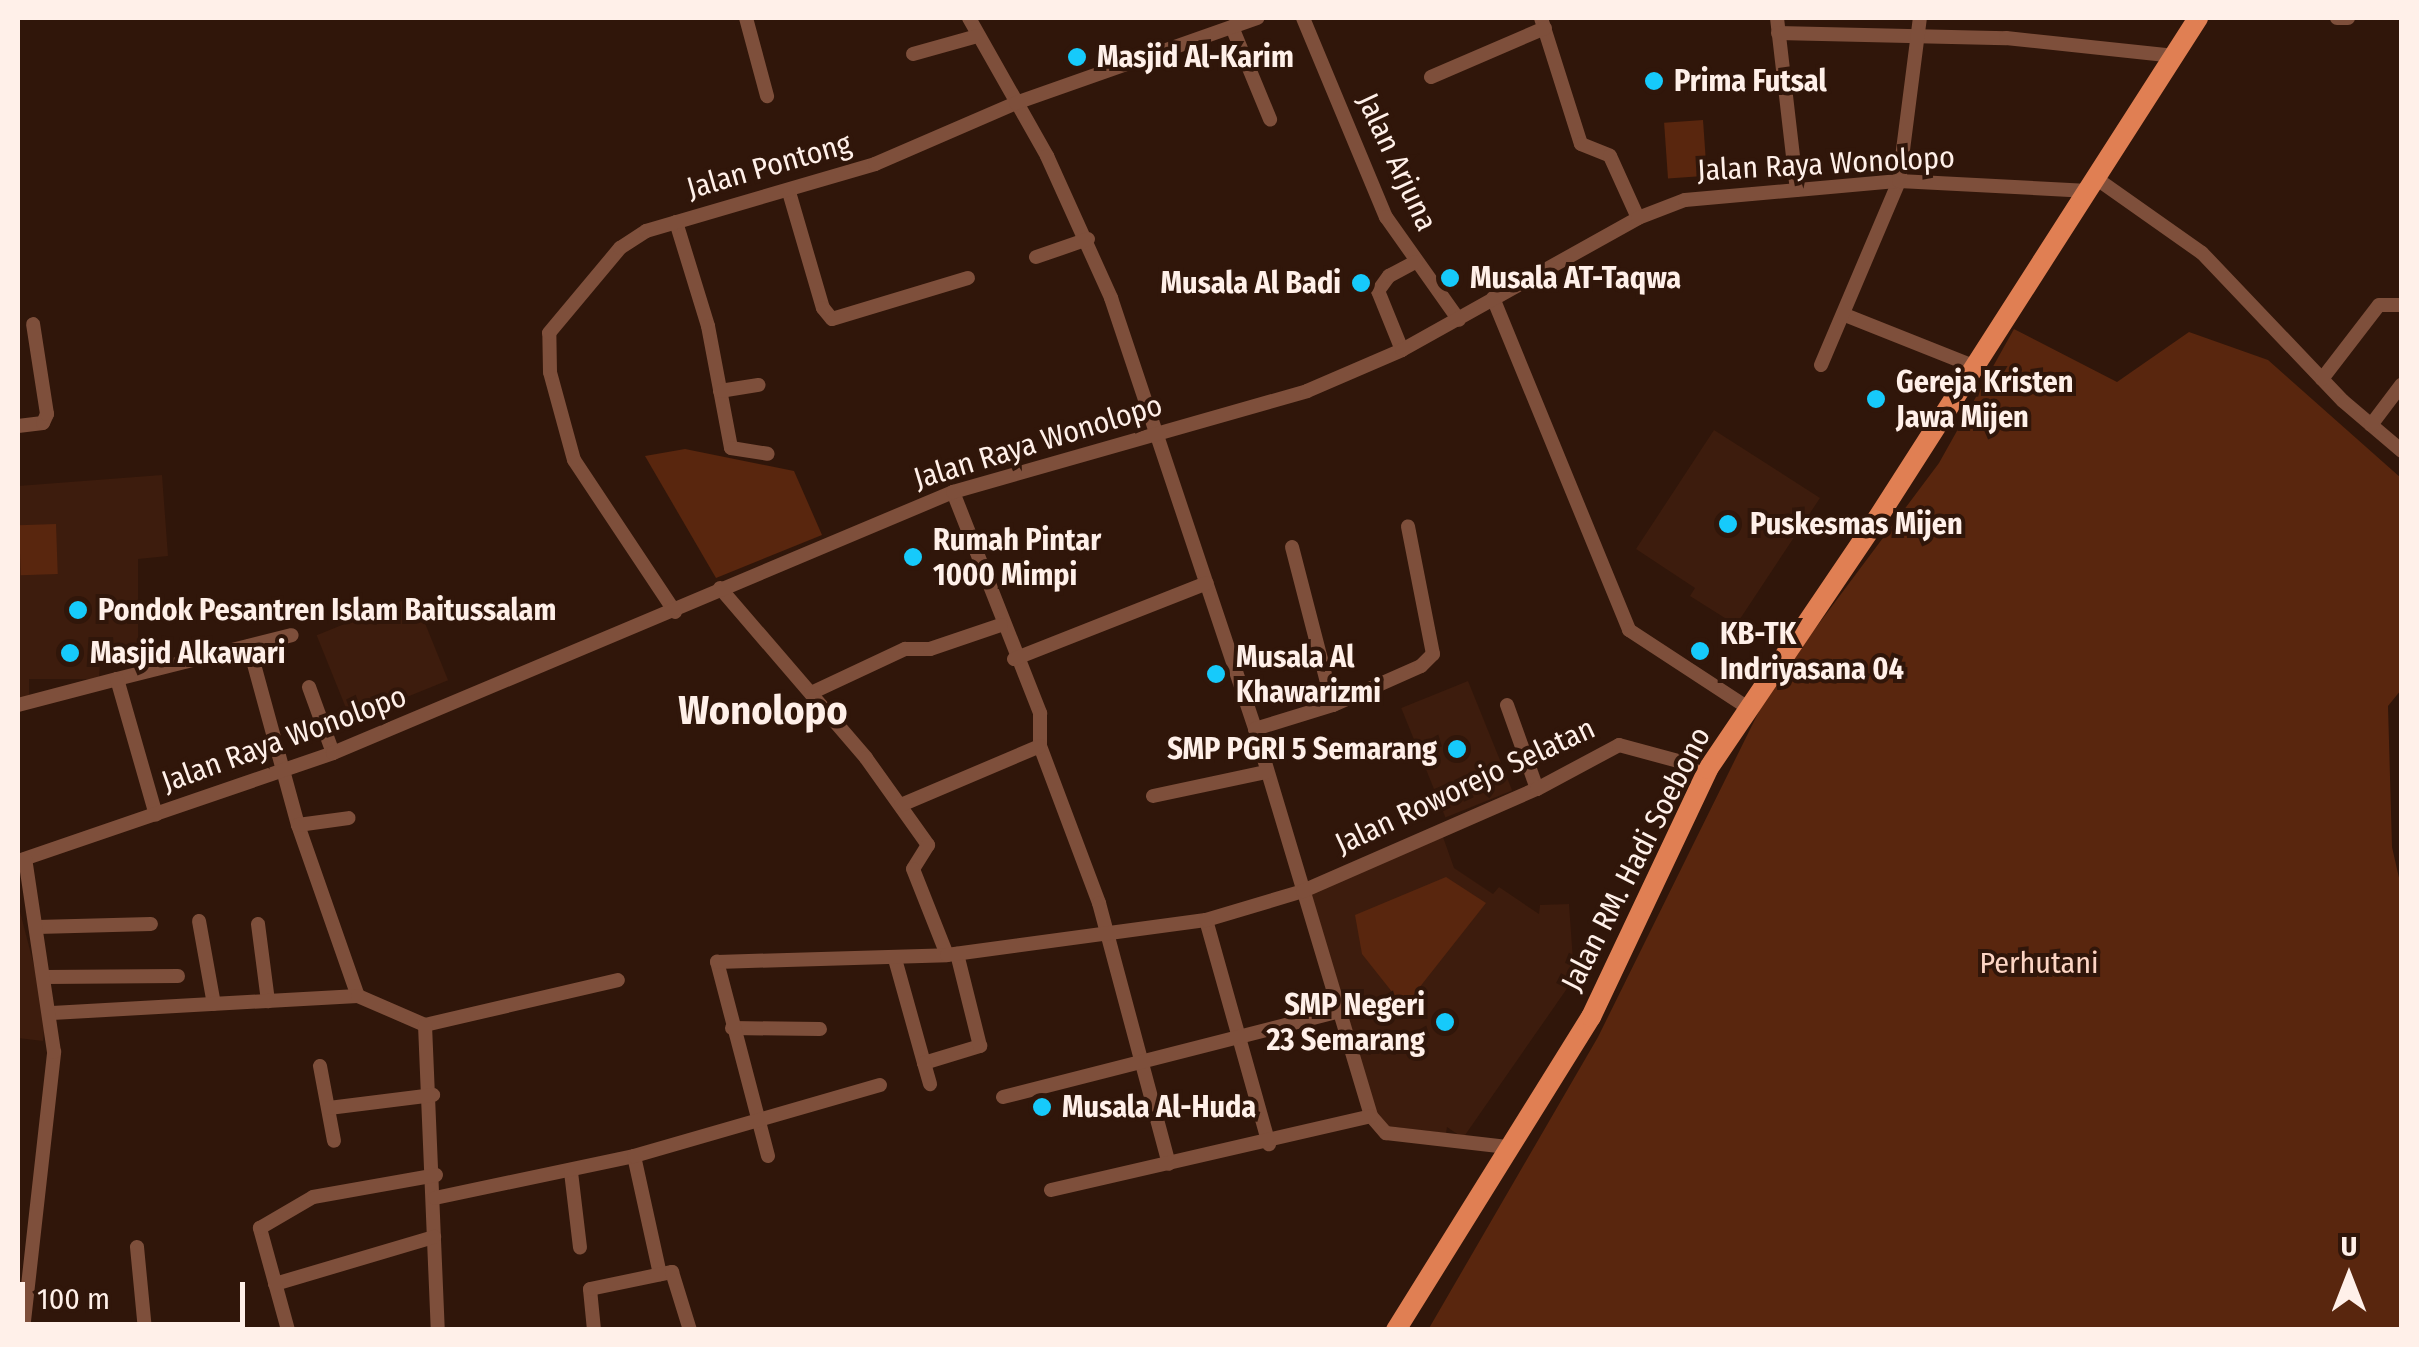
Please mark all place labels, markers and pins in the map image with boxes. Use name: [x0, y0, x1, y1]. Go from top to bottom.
place label: Masjid Al-Karim: [1097, 39, 1294, 75]
marker: Masjid Al-Karim: [1066, 46, 1088, 68]
place label: Prima Futsal: [1674, 63, 1827, 99]
marker: Prima Futsal: [1643, 70, 1665, 92]
place label: Musala AT-Taqwa: [1470, 260, 1681, 296]
place label: Musala Al Badi: [1161, 265, 1341, 301]
marker: Musala AT-Taqwa: [1439, 267, 1461, 289]
marker: Musala Al Badi: [1350, 272, 1372, 294]
place label: Gereja Kristen Jawa Mijen: [1896, 364, 2073, 434]
marker: Gereja Kristen Jawa Mijen: [1865, 388, 1887, 410]
place label: Puskesmas Mijen: [1750, 506, 1963, 542]
marker: Puskesmas Mijen: [1715, 511, 1741, 537]
place label: Rumah Pintar 1000 Mimpi: [933, 522, 1101, 592]
marker: Rumah Pintar 1000 Mimpi: [902, 546, 924, 568]
place label: Pondok Pesantren Islam Baitussalam: [98, 592, 556, 628]
marker: Pondok Pesantren Islam Baitussalam: [67, 599, 89, 621]
place label: KB-TK Indriyasana 04: [1720, 616, 1904, 686]
place label: Masjid Alkawari: [90, 635, 285, 671]
place label: Musala Al Khawarizmi: [1236, 639, 1381, 710]
marker: KB-TK Indriyasana 04: [1689, 640, 1711, 662]
marker: Masjid Alkawari: [59, 642, 81, 664]
marker: Musala Al Khawarizmi: [1205, 663, 1227, 685]
place label: SMP PGRI 5 Semarang: [1167, 731, 1437, 767]
marker: SMP PGRI 5 Semarang: [1446, 738, 1468, 760]
place label: SMP Negeri 23 Semarang: [1266, 987, 1425, 1058]
marker: SMP Negeri 23 Semarang: [1434, 1011, 1456, 1033]
place label: Musala Al-Huda: [1062, 1089, 1256, 1125]
marker: Musala Al-Huda: [1031, 1096, 1053, 1118]

